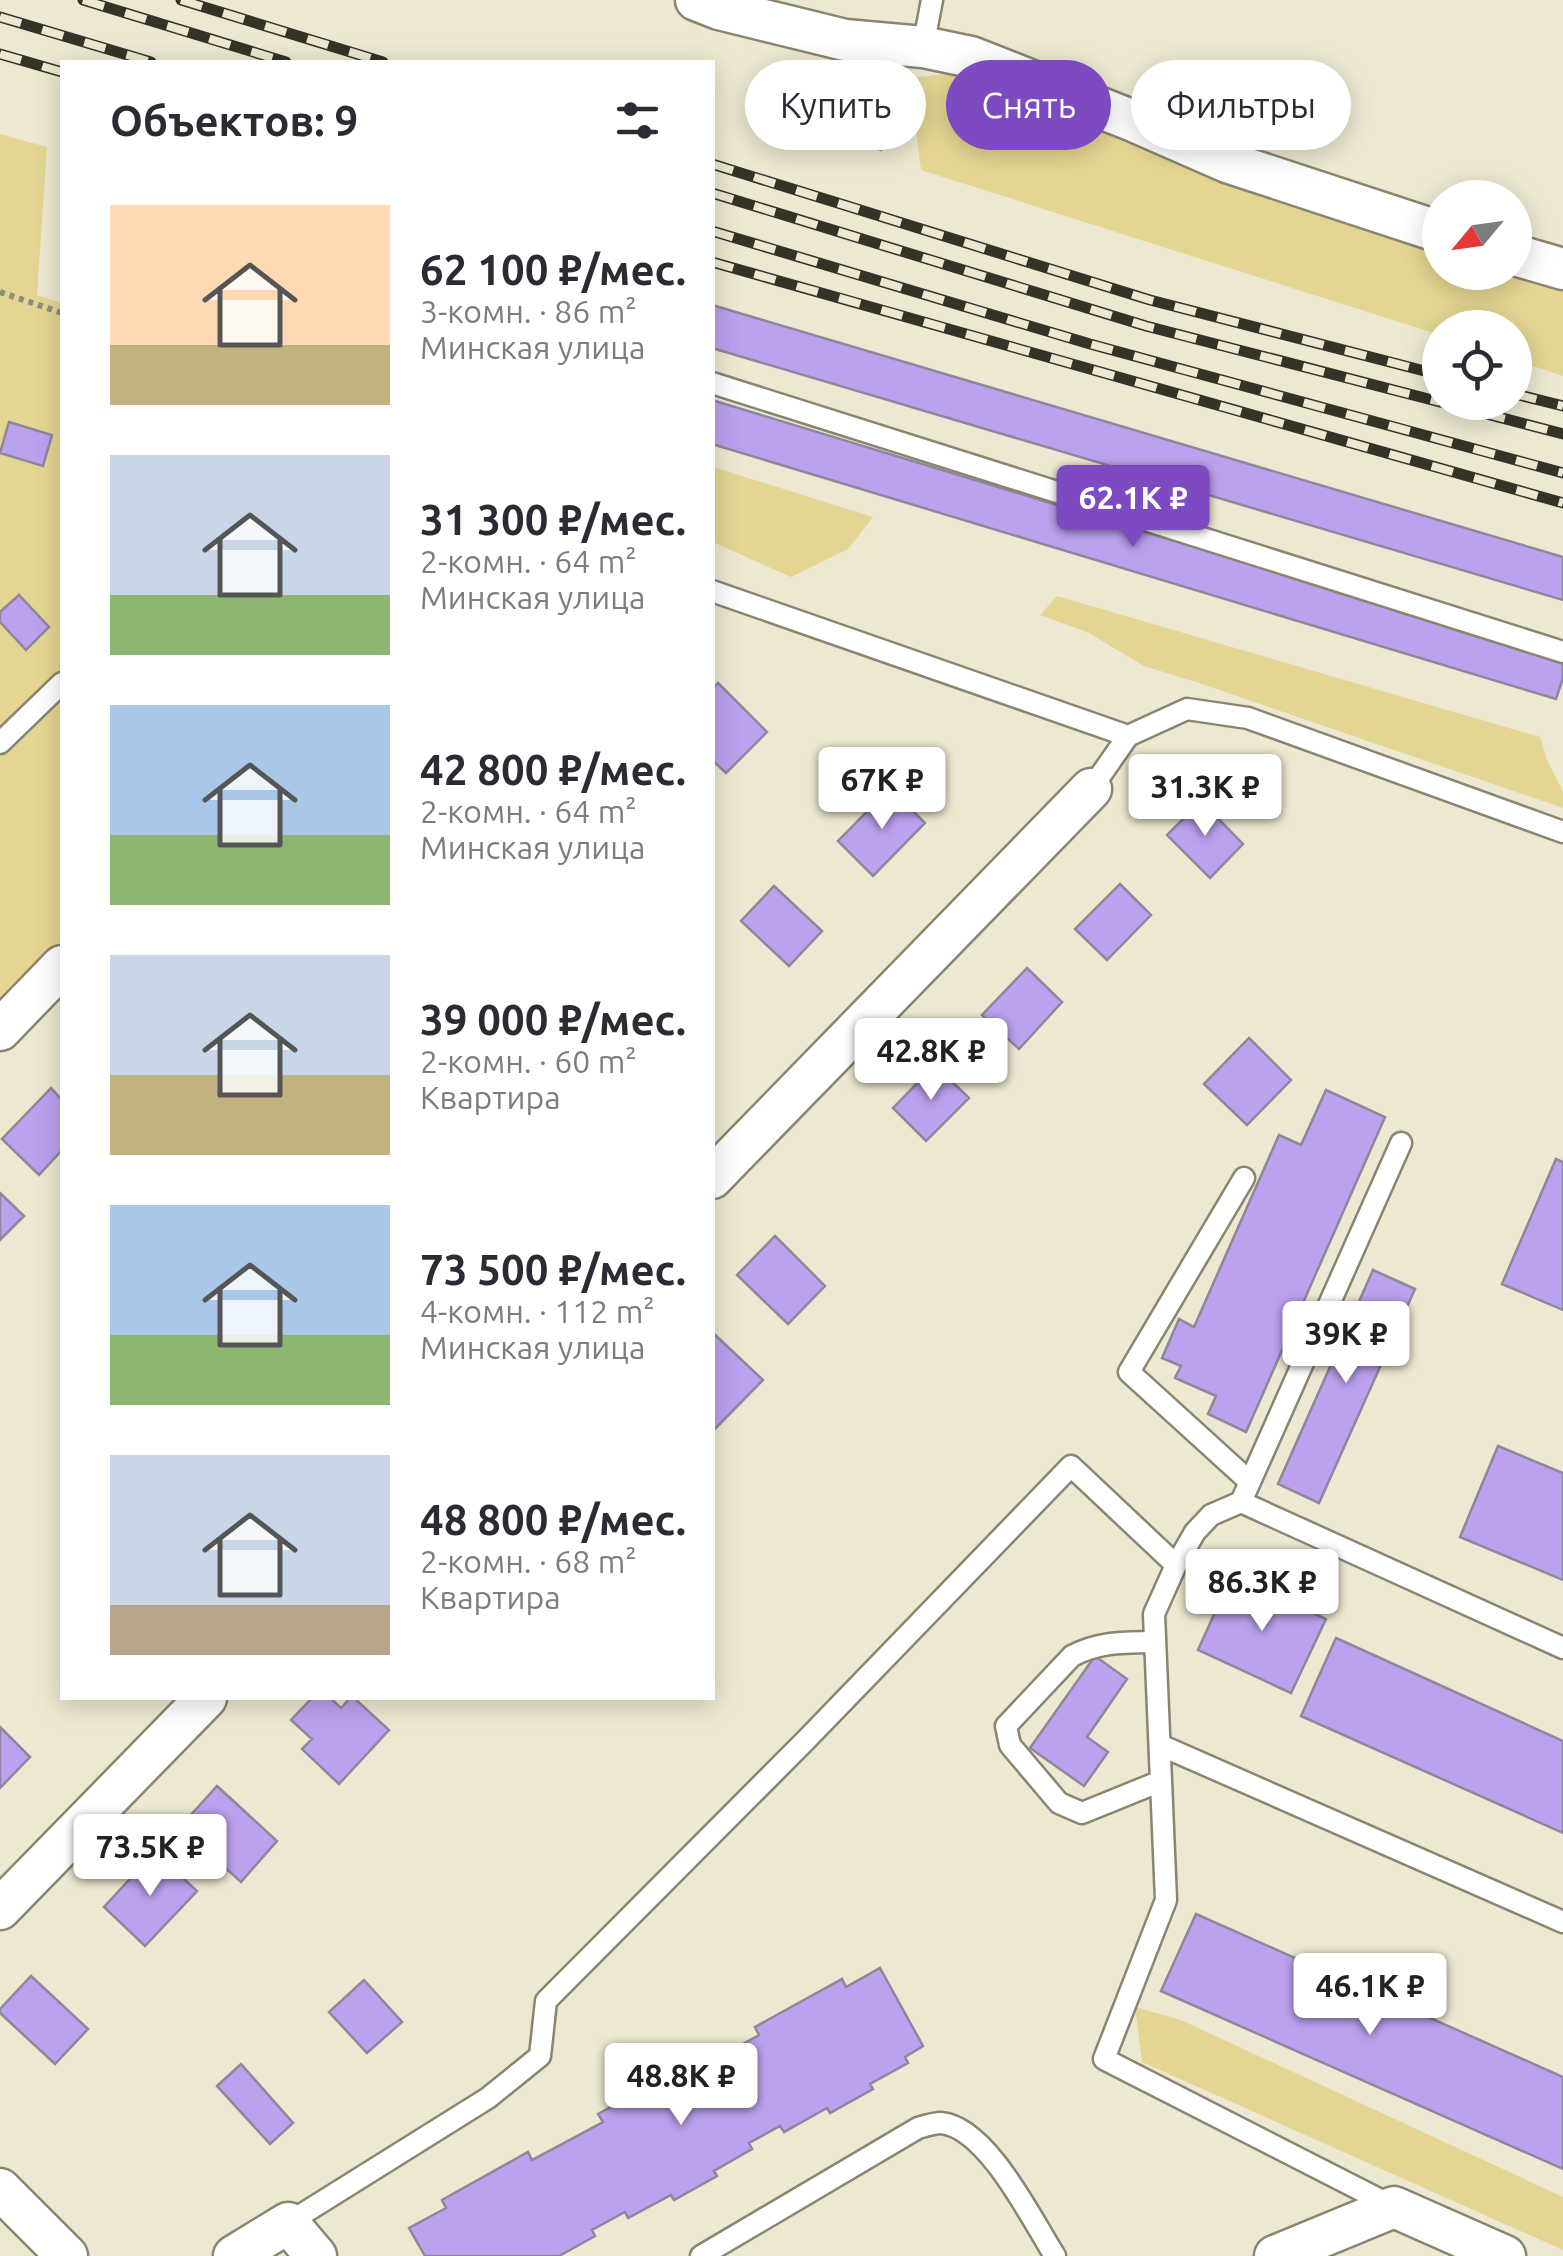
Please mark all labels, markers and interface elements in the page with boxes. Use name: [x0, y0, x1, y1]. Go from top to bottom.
chip: Купить: [745, 60, 926, 150]
chip: Снять: [946, 60, 1111, 150]
chip: Фильтры: [1131, 60, 1351, 150]
icon: filters: [610, 93, 665, 148]
text: Объектов: 9: [110, 97, 358, 144]
north arrow: [1422, 180, 1532, 290]
map controls: [1422, 180, 1532, 420]
icon: home: [190, 245, 310, 365]
text: 62 100 ₽/мес.: [420, 246, 686, 293]
text: 3-комн. · 86 m²: [420, 293, 637, 329]
button: locate: [1422, 310, 1532, 420]
text: Минская улица: [420, 329, 645, 365]
pin: 62.1K ₽: [1041, 465, 1225, 550]
text: 62.1K ₽: [1079, 479, 1187, 515]
icon: home: [190, 495, 310, 615]
text: 31 300 ₽/мес.: [420, 496, 686, 543]
text: 2-комн. · 64 m²: [420, 543, 637, 579]
text: Минская улица: [420, 579, 645, 615]
icon: home: [190, 745, 310, 865]
text: 42 800 ₽/мес.: [420, 746, 686, 793]
pin: 67K ₽: [812, 747, 952, 832]
pin: 31.3K ₽: [1113, 754, 1297, 839]
text: 67K ₽: [840, 761, 924, 797]
text: 31.3K ₽: [1151, 768, 1259, 804]
text: 2-комн. · 64 m²: [420, 793, 637, 829]
text: Минская улица: [420, 829, 645, 865]
icon: home: [190, 995, 310, 1115]
text: 39 000 ₽/мес.: [420, 996, 686, 1043]
pin: 42.8K ₽: [839, 1018, 1023, 1103]
text: 42.8K ₽: [877, 1032, 985, 1068]
text: 2-комн. · 60 m²: [420, 1043, 637, 1079]
text: Квартира: [420, 1079, 561, 1115]
icon: home: [190, 1245, 310, 1365]
text: 73 500 ₽/мес.: [420, 1246, 686, 1293]
text: 4-комн. · 112 m²: [420, 1293, 655, 1329]
pin: 39K ₽: [1276, 1301, 1416, 1386]
text: 39K ₽: [1304, 1315, 1388, 1351]
text: Минская улица: [420, 1329, 645, 1365]
icon: home: [190, 1495, 310, 1615]
text: 48 800 ₽/мес.: [420, 1496, 686, 1543]
text: 2-комн. · 68 m²: [420, 1543, 637, 1579]
pin: 86.3K ₽: [1170, 1549, 1354, 1634]
text: 86.3K ₽: [1208, 1563, 1316, 1599]
text: Квартира: [420, 1579, 561, 1615]
pin: 73.5K ₽: [58, 1814, 242, 1899]
text: 73.5K ₽: [96, 1828, 204, 1864]
pin: 46.1K ₽: [1278, 1953, 1462, 2038]
text: 46.1K ₽: [1316, 1967, 1424, 2003]
pin: 48.8K ₽: [589, 2043, 773, 2128]
text: 48.8K ₽: [627, 2057, 735, 2093]

